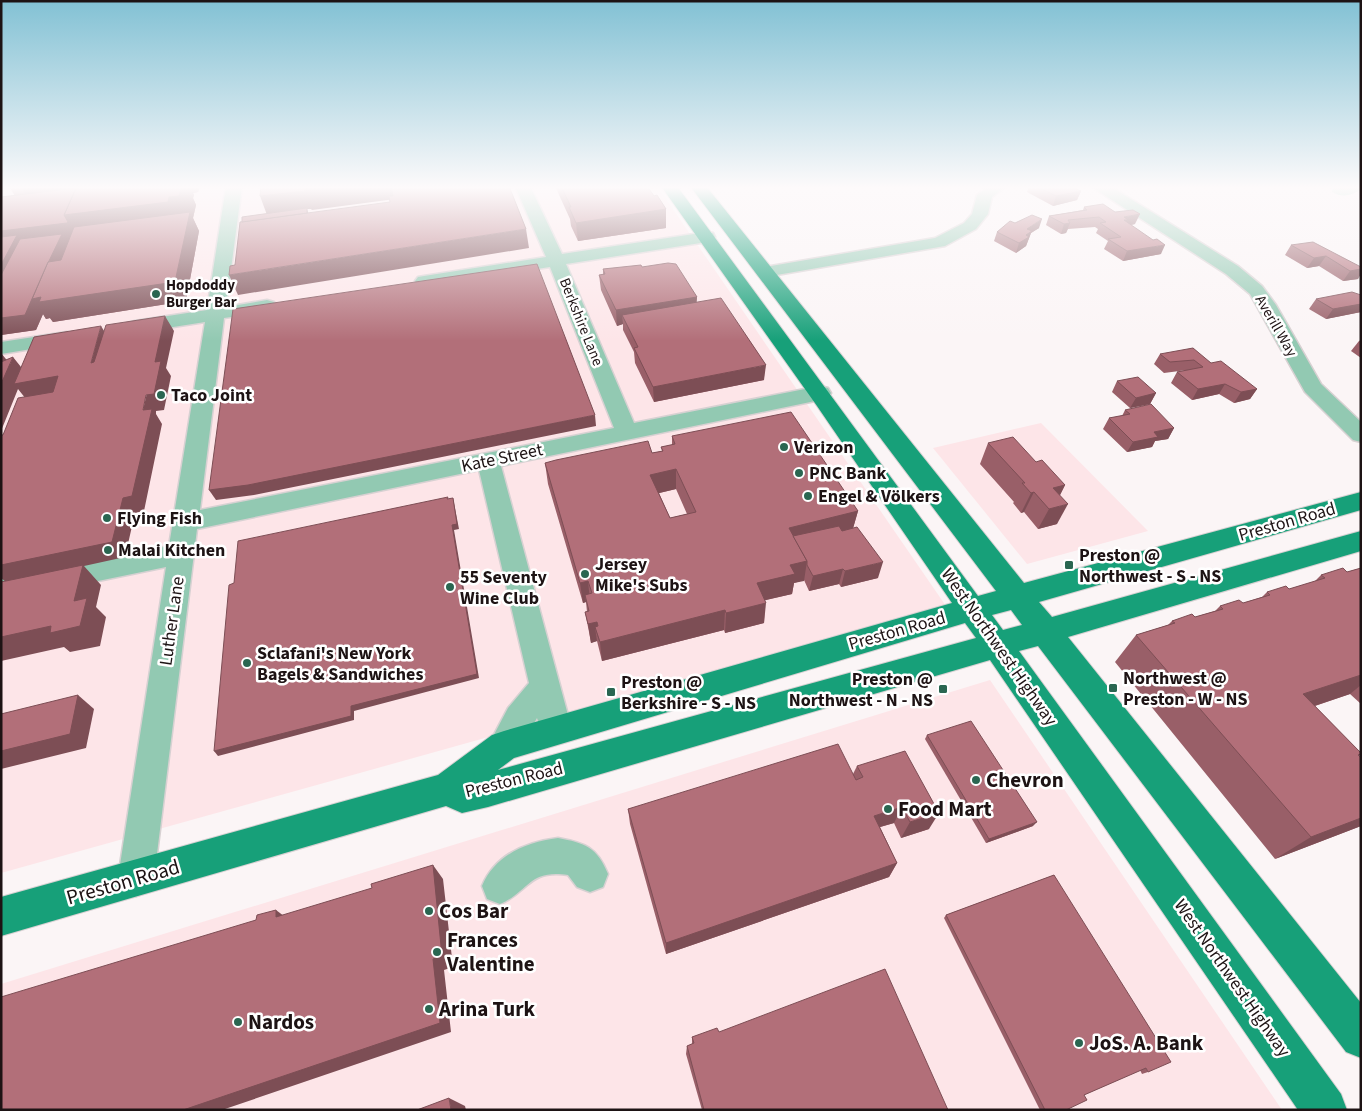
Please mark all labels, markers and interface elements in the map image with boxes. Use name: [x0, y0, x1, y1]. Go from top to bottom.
place label: Hopdoddy Burger Bar: [166, 275, 237, 313]
street label: Berkshire Lane: [554, 275, 608, 369]
marker: Hopdoddy Burger Bar: [150, 288, 162, 300]
street label: Averill Way: [1250, 291, 1302, 361]
place label: Taco Joint: [171, 383, 252, 408]
marker: Taco Joint: [155, 389, 167, 401]
place label: Verizon: [793, 435, 854, 460]
street label: Kate Street: [459, 437, 545, 479]
marker: Verizon: [778, 441, 790, 453]
place label: PNC Bank: [809, 461, 886, 486]
marker: PNC Bank: [793, 467, 805, 479]
place label: Engel & Völkers: [818, 484, 940, 509]
marker: Engel & Völkers: [802, 490, 814, 502]
street label: Preston Road: [1235, 496, 1339, 548]
place label: Flying Fish: [117, 506, 202, 531]
marker: Flying Fish: [101, 512, 113, 524]
place label: Malai Kitchen: [118, 538, 225, 563]
place label: Preston @ Northwest - S - NS: [1079, 543, 1221, 589]
marker: Malai Kitchen: [102, 544, 114, 556]
place label: Jersey Mike's Subs: [595, 552, 687, 598]
marker: Preston @ Northwest - S - NS: [1063, 559, 1075, 571]
street label: West Northwest Highway: [935, 563, 1063, 731]
place label: 55 Seventy Wine Club: [460, 565, 548, 611]
marker: Jersey Mike's Subs: [579, 568, 591, 580]
street label: Luther Lane: [153, 575, 191, 667]
marker: 55 Seventy Wine Club: [444, 581, 456, 593]
street label: Preston Road: [845, 605, 949, 657]
place label: Sclafani's New York Bagels & Sandwiches: [257, 641, 423, 687]
marker: Sclafani's New York Bagels & Sandwiches: [241, 657, 253, 669]
place label: Northwest @ Preston - W - NS: [1123, 666, 1247, 712]
place label: Preston @ Northwest - N - NS: [789, 667, 933, 713]
place label: Preston @ Berkshire - S - NS: [621, 670, 756, 716]
marker: Northwest @ Preston - W - NS: [1107, 682, 1119, 694]
marker: Preston @ Northwest - N - NS: [937, 683, 949, 695]
marker: Preston @ Berkshire - S - NS: [605, 686, 617, 698]
street label: Preston Road: [462, 756, 566, 804]
place label: Chevron: [986, 765, 1064, 795]
marker: Chevron: [970, 774, 982, 786]
place label: Food Mart: [898, 794, 992, 824]
marker: Food Mart: [882, 803, 894, 815]
street label: Preston Road: [63, 851, 183, 913]
street label: West Northwest Highway: [1168, 894, 1296, 1062]
place label: Cos Bar: [439, 896, 509, 926]
marker: Cos Bar: [423, 905, 435, 917]
place label: Frances Valentine: [446, 925, 535, 979]
marker: Frances Valentine: [431, 946, 443, 958]
place label: Arina Turk: [438, 994, 536, 1024]
marker: Arina Turk: [423, 1003, 435, 1015]
place label: Nardos: [248, 1007, 314, 1037]
marker: Nardos: [232, 1016, 244, 1028]
place label: JoS. A. Bank: [1089, 1028, 1204, 1058]
marker: JoS. A. Bank: [1073, 1037, 1085, 1049]

